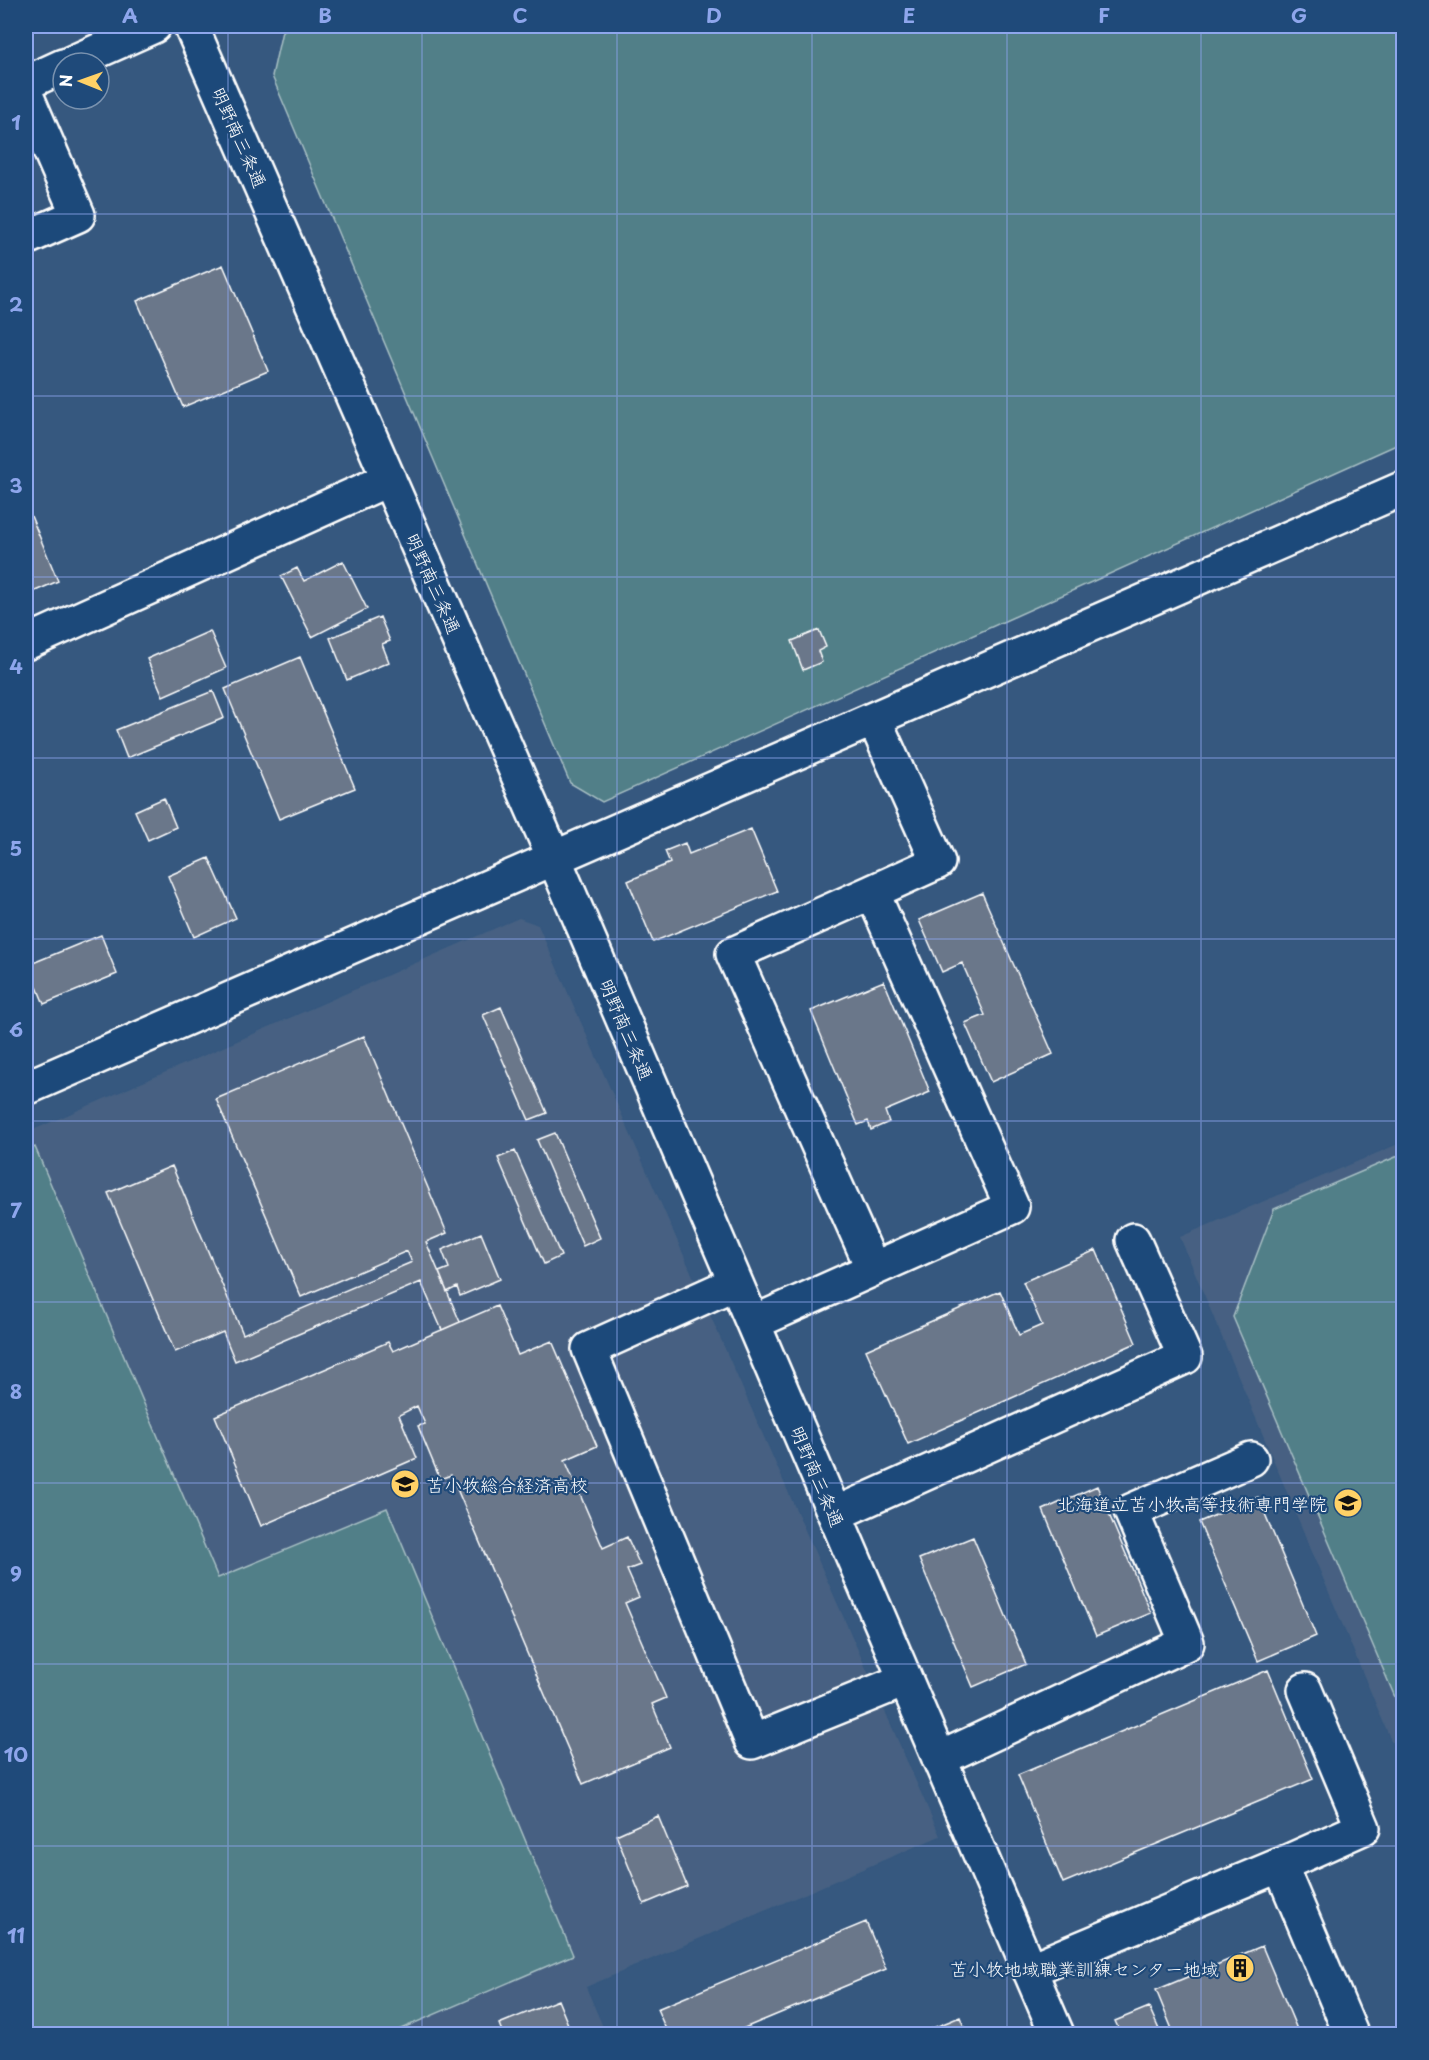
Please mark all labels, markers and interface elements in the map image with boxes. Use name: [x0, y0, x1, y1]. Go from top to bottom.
text: A: [122, 0, 138, 30]
text: B: [318, 0, 332, 30]
text: C: [512, 0, 528, 30]
text: D: [706, 0, 722, 30]
text: E: [903, 0, 915, 30]
text: F: [1098, 0, 1110, 30]
text: G: [1291, 0, 1307, 30]
north arrow: [51, 51, 111, 111]
text: N: [53, 74, 77, 87]
street label: 明野南三条通: [206, 82, 274, 192]
text: 1: [11, 107, 21, 137]
text: 2: [9, 289, 23, 319]
text: 3: [9, 470, 23, 500]
street label: 明野南三条通: [400, 528, 468, 638]
text: 4: [9, 651, 23, 681]
text: 5: [10, 833, 22, 863]
street label: 明野南三条通: [593, 974, 661, 1084]
text: 6: [9, 1014, 23, 1044]
text: 7: [10, 1195, 22, 1225]
text: 8: [10, 1376, 22, 1406]
street label: 明野南三条通: [784, 1421, 852, 1531]
school or university icon: 苫小牧総合経済高校: [389, 1468, 421, 1500]
place label: 苫小牧総合経済高校: [426, 1471, 588, 1498]
school or university icon: 北海道立苫小牧高等技術専門学院: [1332, 1487, 1364, 1519]
place label: 北海道立苫小牧高等技術専門学院: [1057, 1490, 1327, 1517]
text: 9: [10, 1558, 22, 1588]
text: 10: [4, 1739, 28, 1769]
text: 11: [7, 1920, 25, 1950]
building icon: 苫小牧地域職業訓練センター地域: [1224, 1952, 1256, 1984]
place label: 苫小牧地域職業訓練センター地域: [950, 1955, 1219, 1982]

